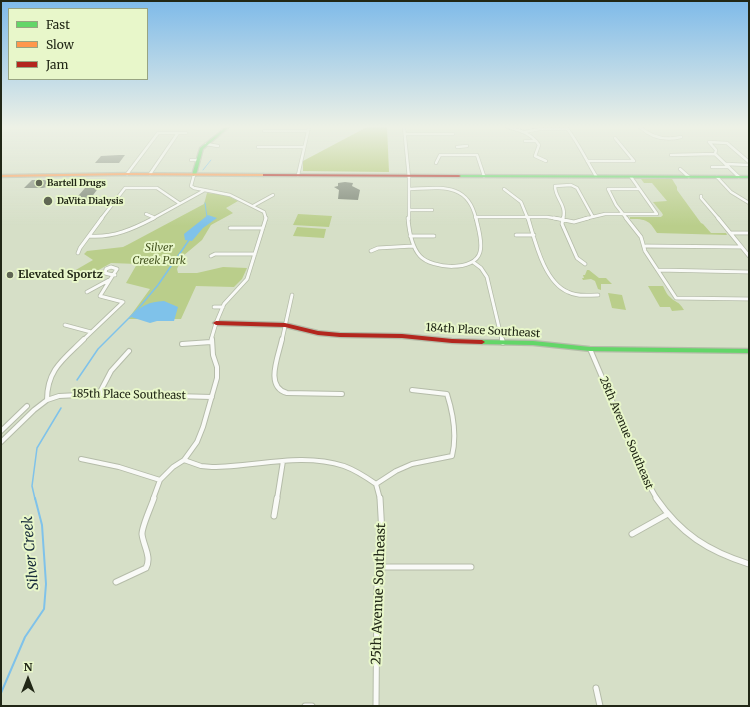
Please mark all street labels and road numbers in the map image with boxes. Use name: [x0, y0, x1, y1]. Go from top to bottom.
street label: 184th Place Southeast: [425, 321, 541, 341]
street label: 28th Avenue Southeast: [596, 375, 656, 491]
street label: 185th Place Southeast: [72, 387, 186, 403]
street label: 25th Avenue Southeast: [369, 523, 389, 665]

